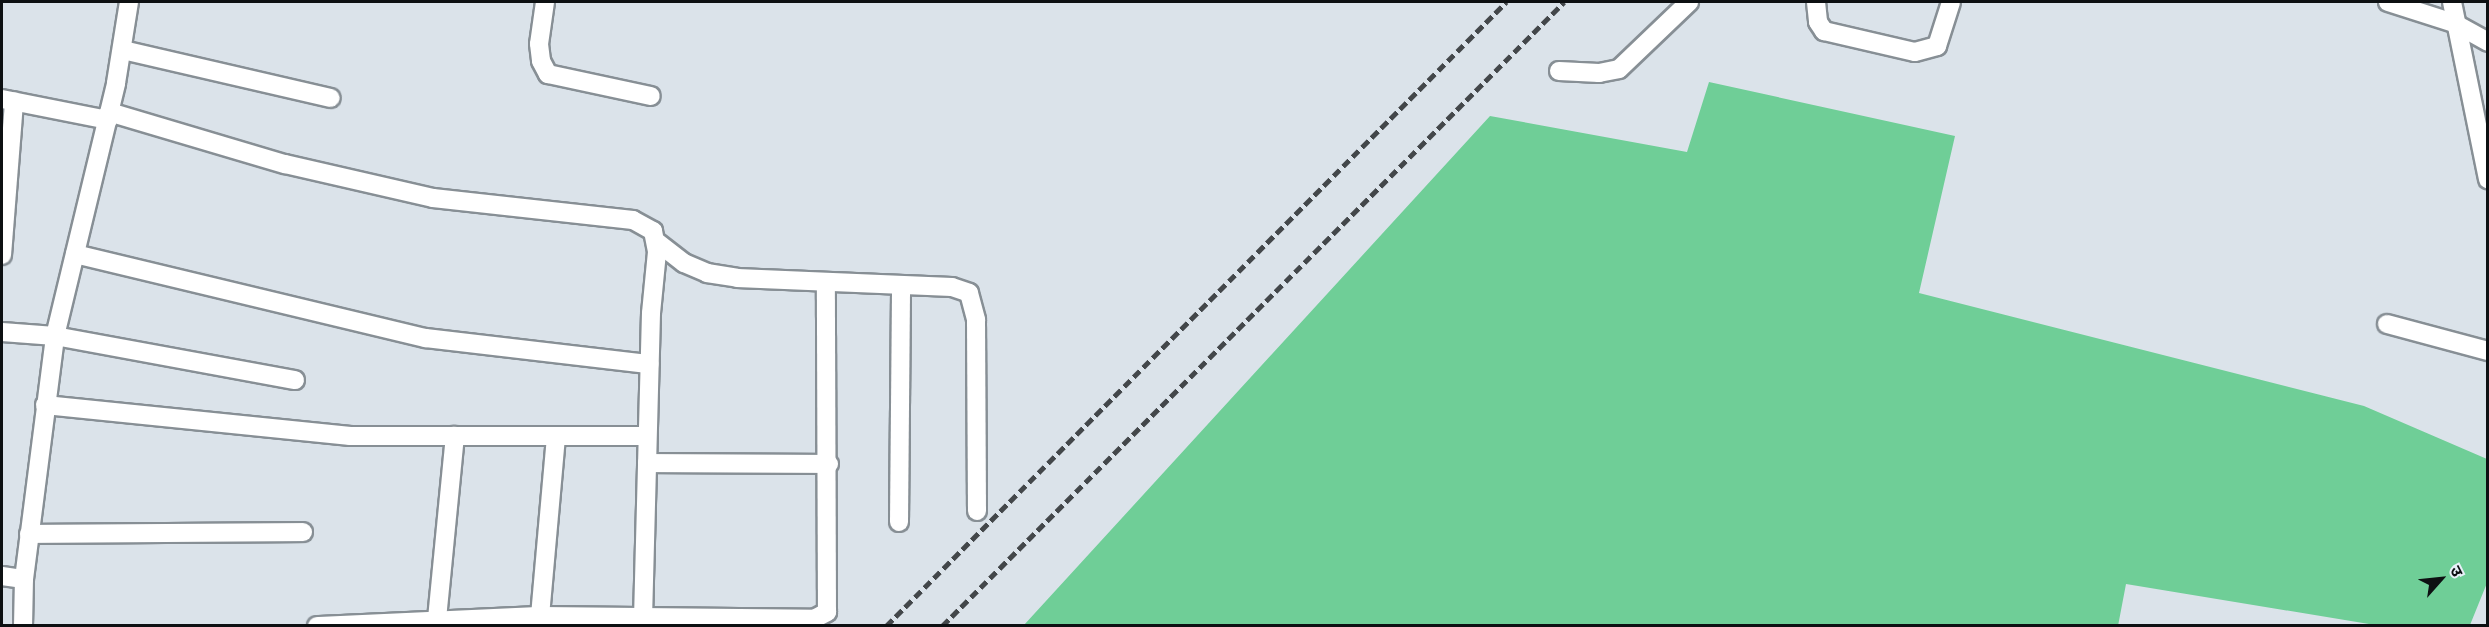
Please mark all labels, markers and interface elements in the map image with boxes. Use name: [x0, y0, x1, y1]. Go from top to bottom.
north arrow: [2411, 549, 2471, 609]
text: उ: [2446, 562, 2468, 580]

